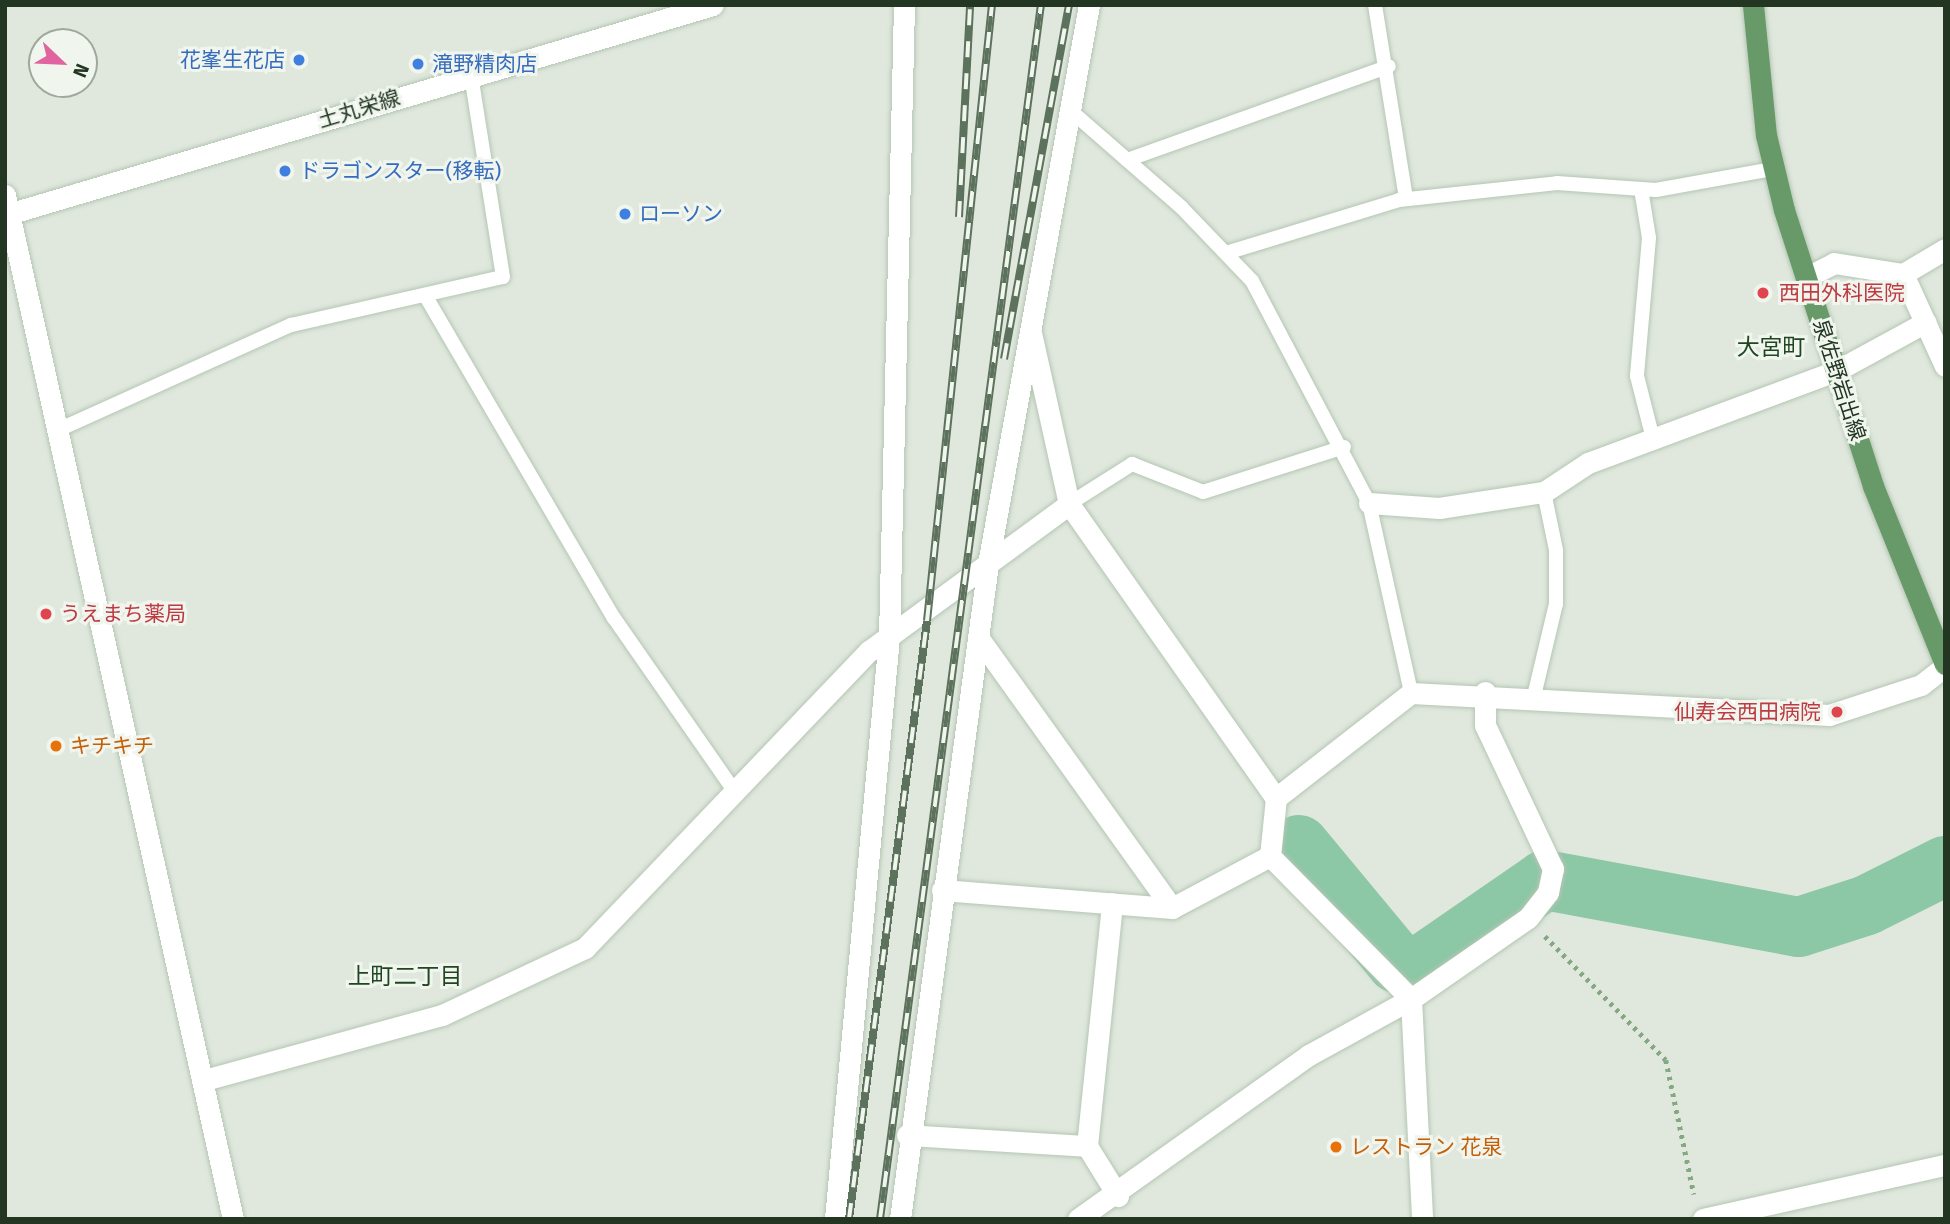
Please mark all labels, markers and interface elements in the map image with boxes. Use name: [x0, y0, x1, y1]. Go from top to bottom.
north arrow: [28, 28, 98, 98]
place label: 花峯生花店: [180, 47, 285, 73]
place label: 滝野精肉店: [432, 51, 537, 77]
marker: 花峯生花店: [291, 52, 307, 68]
marker: 滝野精肉店: [410, 56, 426, 72]
text: N: [68, 60, 94, 81]
street label: 土丸栄線: [315, 85, 403, 133]
place label: ドラゴンスター(移転): [299, 158, 502, 184]
marker: ドラゴンスター(移転): [277, 163, 293, 179]
place label: ローソン: [639, 201, 723, 227]
marker: ローソン: [617, 206, 633, 222]
place label: 西田外科医院: [1779, 280, 1905, 306]
marker: 西田外科医院: [1753, 283, 1773, 303]
street label: 泉佐野岩出線: [1808, 316, 1870, 444]
district label: 大宮町: [1737, 333, 1805, 361]
place label: うえまち薬局: [60, 601, 186, 627]
marker: うえまち薬局: [38, 606, 54, 622]
place label: 仙寿会西田病院: [1674, 699, 1821, 725]
marker: 仙寿会西田病院: [1827, 702, 1847, 722]
place label: キチキチ: [70, 733, 154, 759]
marker: キチキチ: [48, 738, 64, 754]
district label: 上町二丁目: [348, 962, 462, 990]
place label: レストラン 花泉: [1350, 1134, 1503, 1160]
marker: レストラン 花泉: [1328, 1139, 1344, 1155]

